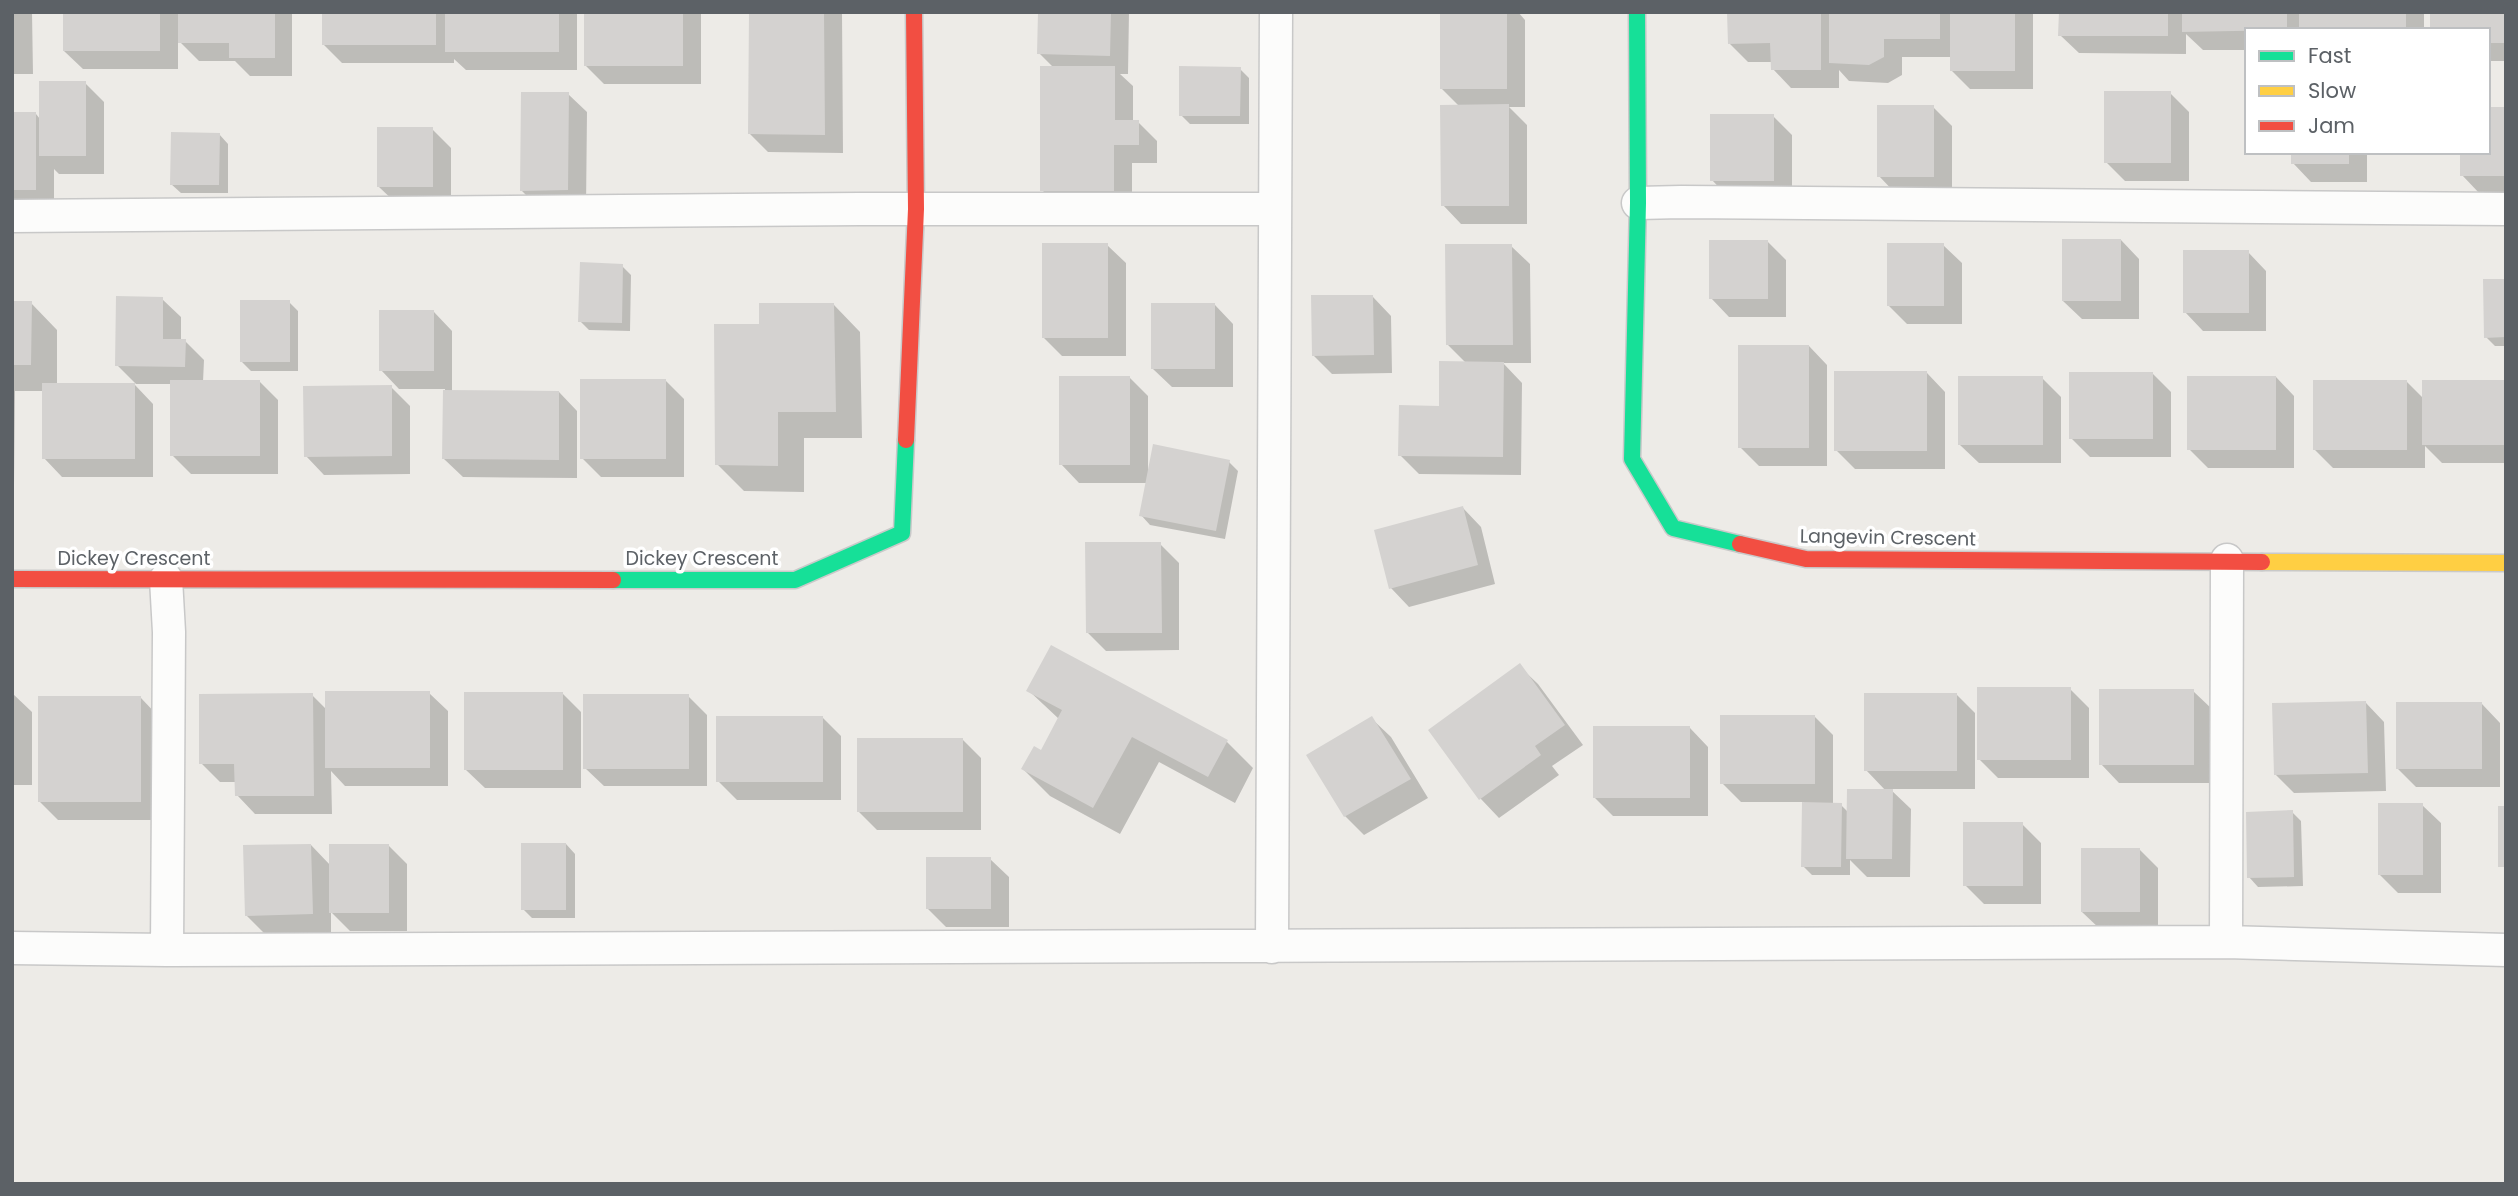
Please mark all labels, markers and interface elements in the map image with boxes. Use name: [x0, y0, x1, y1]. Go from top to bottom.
legend: [2245, 28, 2490, 154]
text: Fast: [2308, 41, 2351, 70]
text: Slow: [2308, 76, 2356, 105]
text: Jam: [2308, 111, 2355, 140]
street label: Langevin Crescent: [1800, 522, 1976, 553]
street label: Dickey Crescent: [58, 545, 210, 572]
street label: Dickey Crescent: [626, 545, 778, 572]

